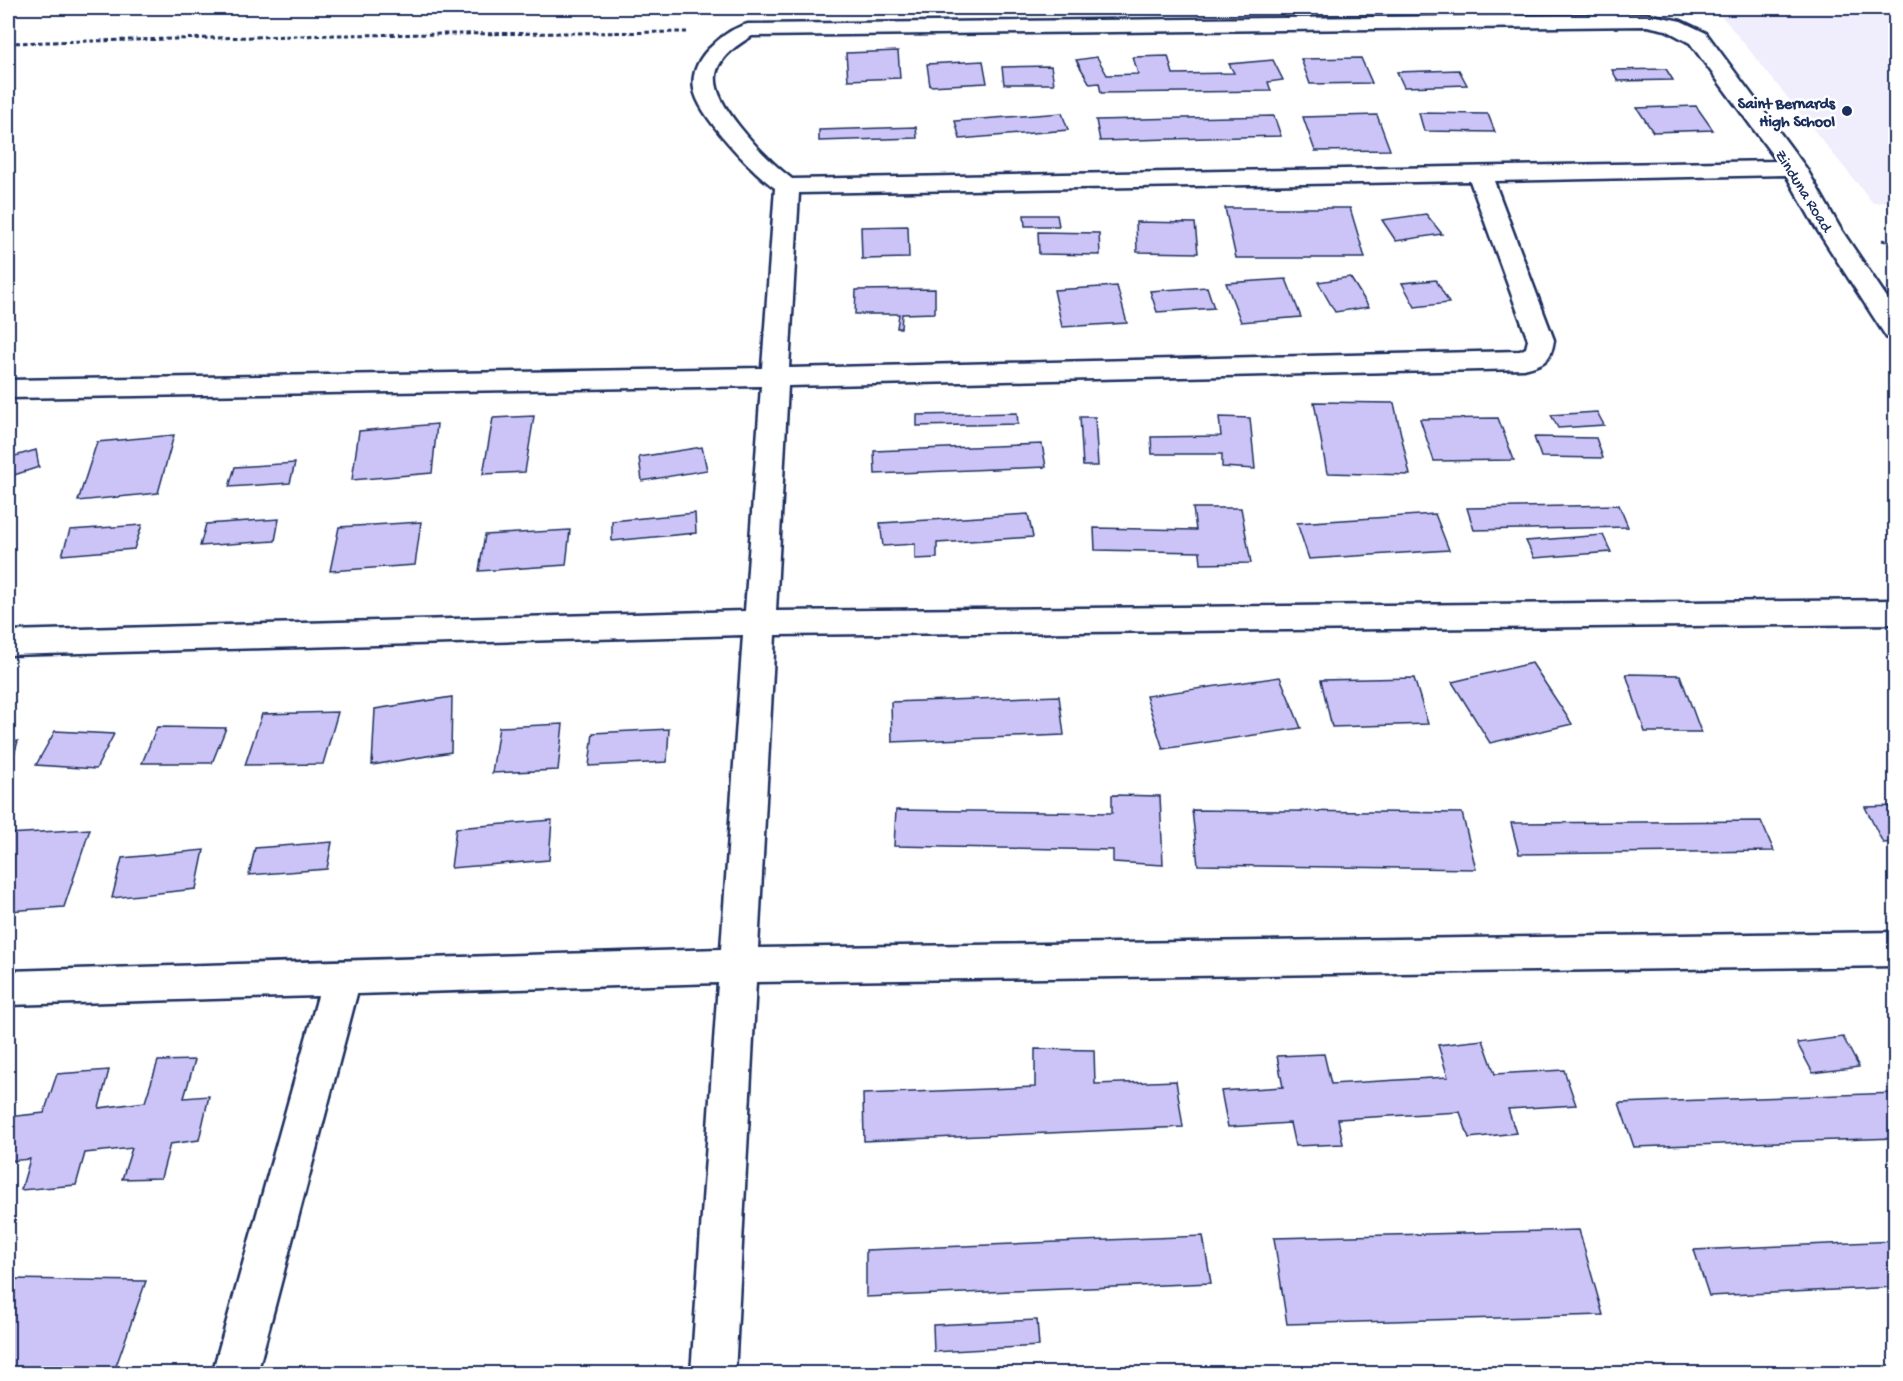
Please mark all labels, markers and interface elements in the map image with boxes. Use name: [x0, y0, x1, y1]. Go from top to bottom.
place label: Saint Bernards High School: [1738, 96, 1836, 133]
marker: Saint Bernards High School: [1840, 104, 1854, 118]
street label: Zinduna Road: [1769, 147, 1836, 238]

